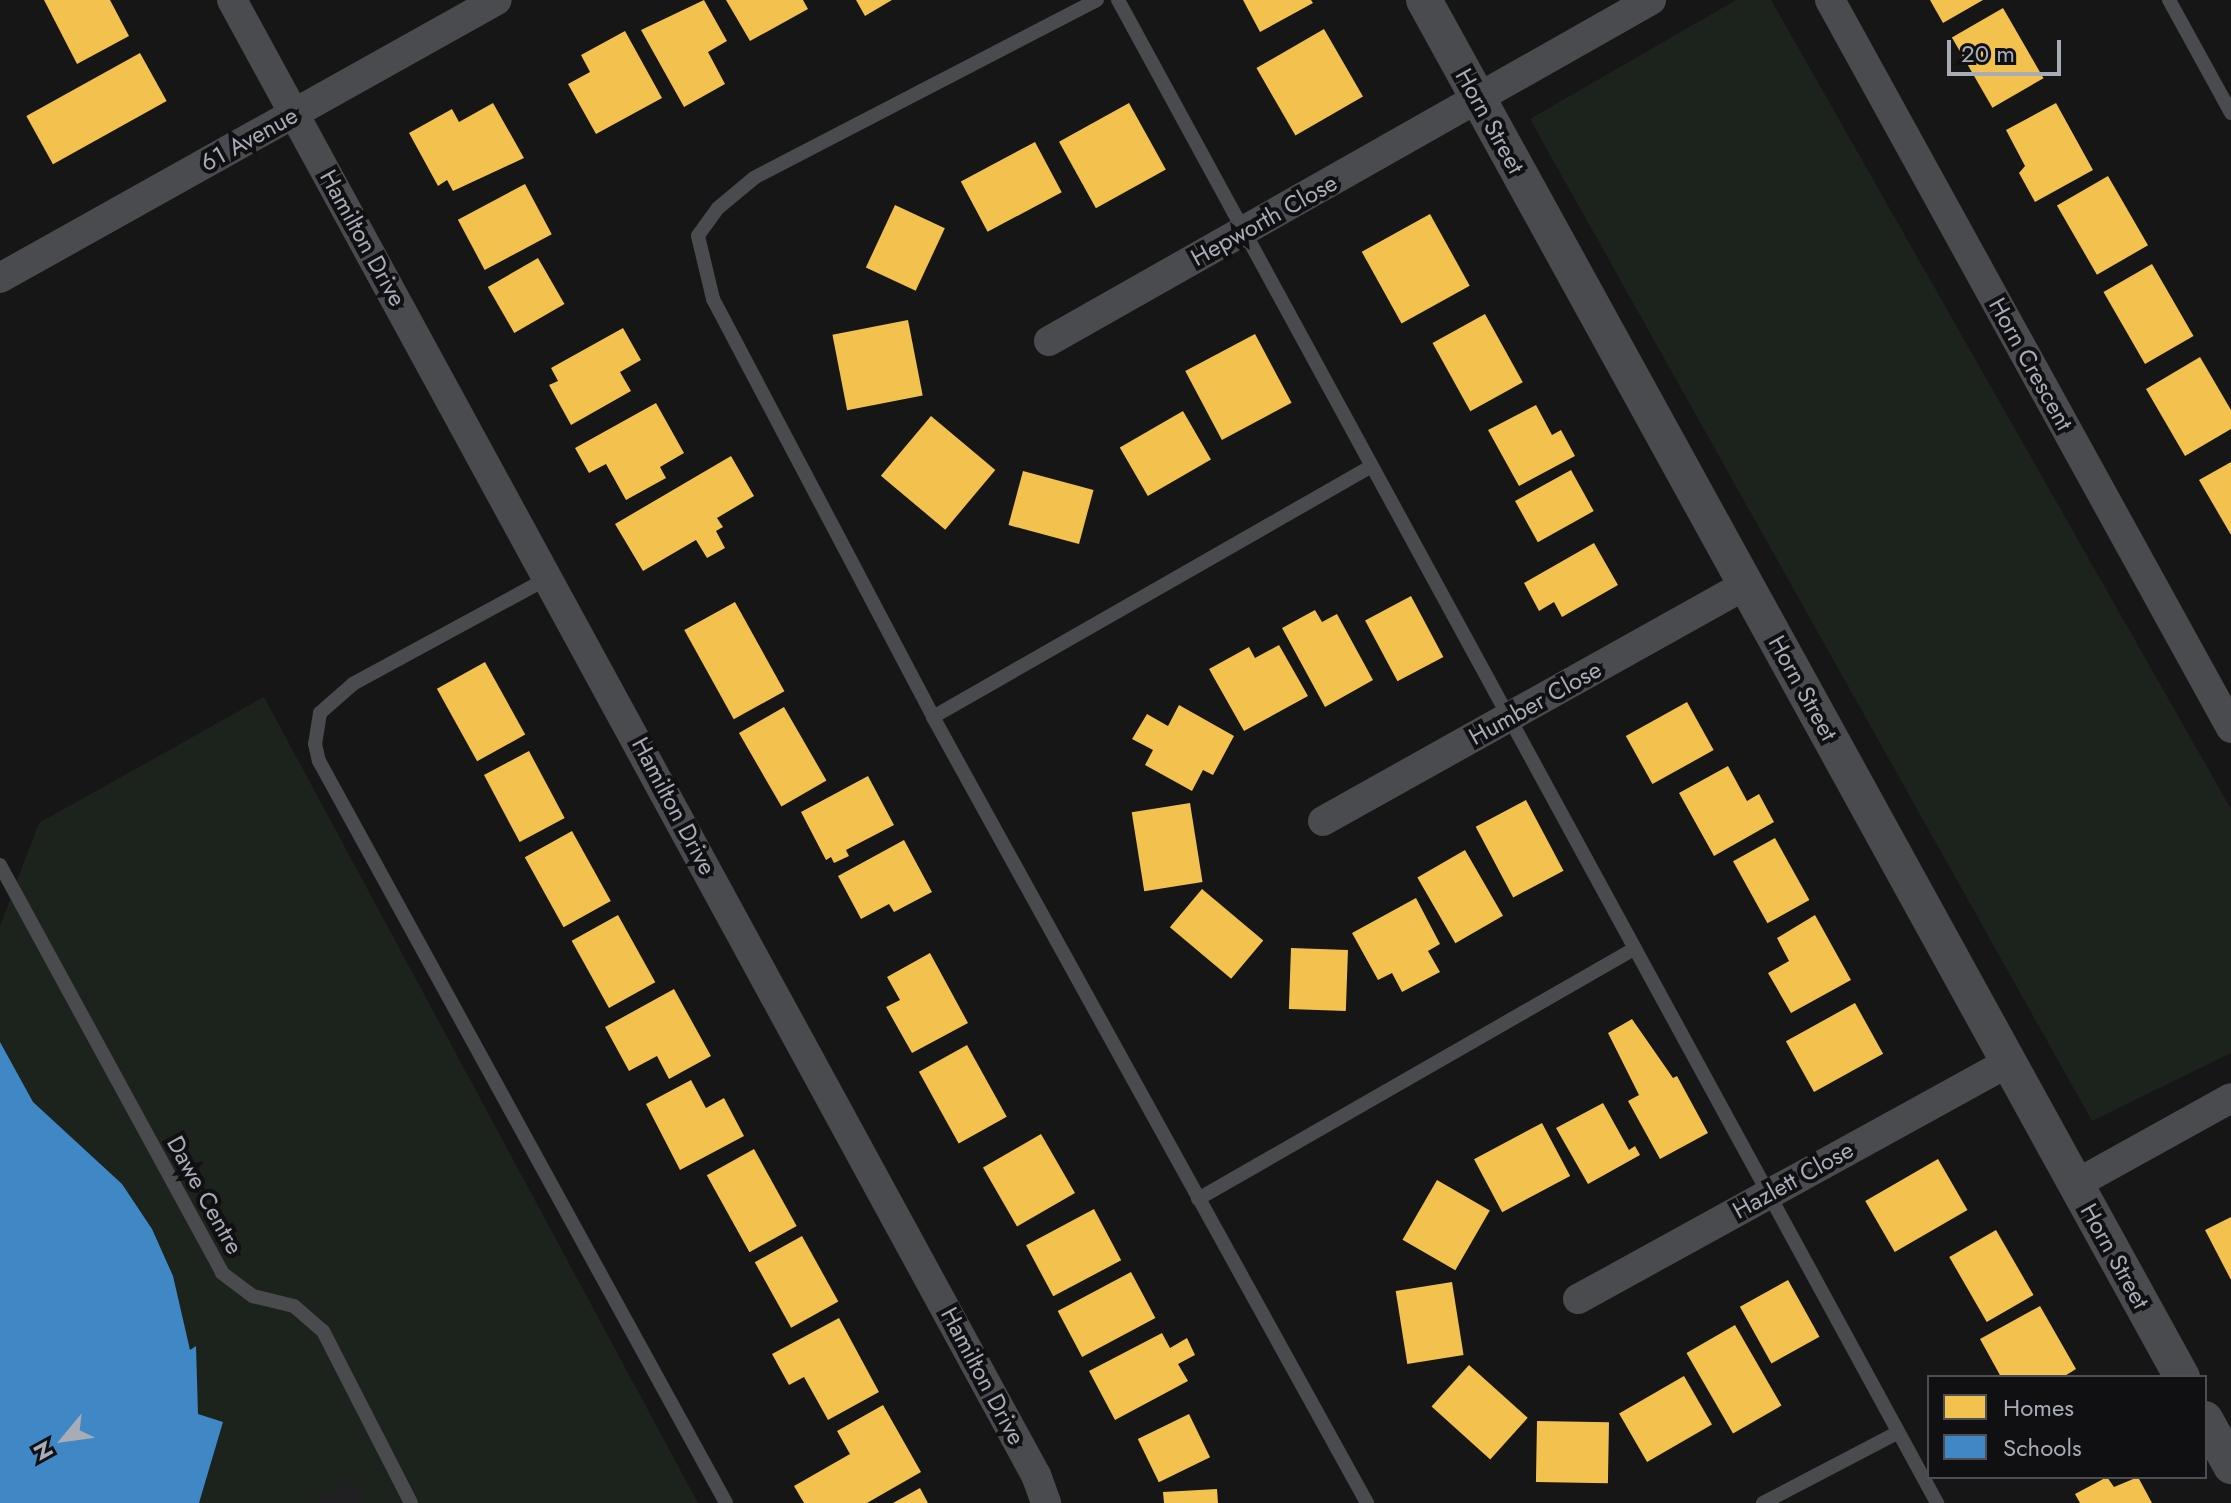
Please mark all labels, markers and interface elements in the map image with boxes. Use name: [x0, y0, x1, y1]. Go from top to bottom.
scale bar: [1951, 24, 2065, 74]
text: 20 m: [1961, 36, 2015, 71]
street label: Horn Street: [1449, 63, 1531, 179]
street label: 61 Avenue: [195, 101, 303, 177]
street label: Hamilton Drive: [314, 165, 412, 311]
street label: Hepworth Close: [1186, 168, 1342, 272]
street label: Horn Crescent: [1983, 293, 2079, 435]
street label: Horn Street: [1762, 630, 1844, 746]
street label: Humber Close: [1464, 655, 1606, 751]
street label: Hamilton Drive: [626, 732, 722, 880]
street label: Dawe Centre: [161, 1131, 249, 1259]
street label: Hazlett Close: [1728, 1135, 1858, 1225]
street label: Horn Street: [2074, 1198, 2156, 1314]
street label: Hamilton Drive: [935, 1302, 1031, 1450]
legend: [1927, 1375, 2207, 1479]
text: Homes: [2003, 1390, 2074, 1425]
north arrow: [24, 1399, 104, 1479]
text: Schools: [2003, 1430, 2082, 1465]
text: N: [25, 1435, 61, 1466]

